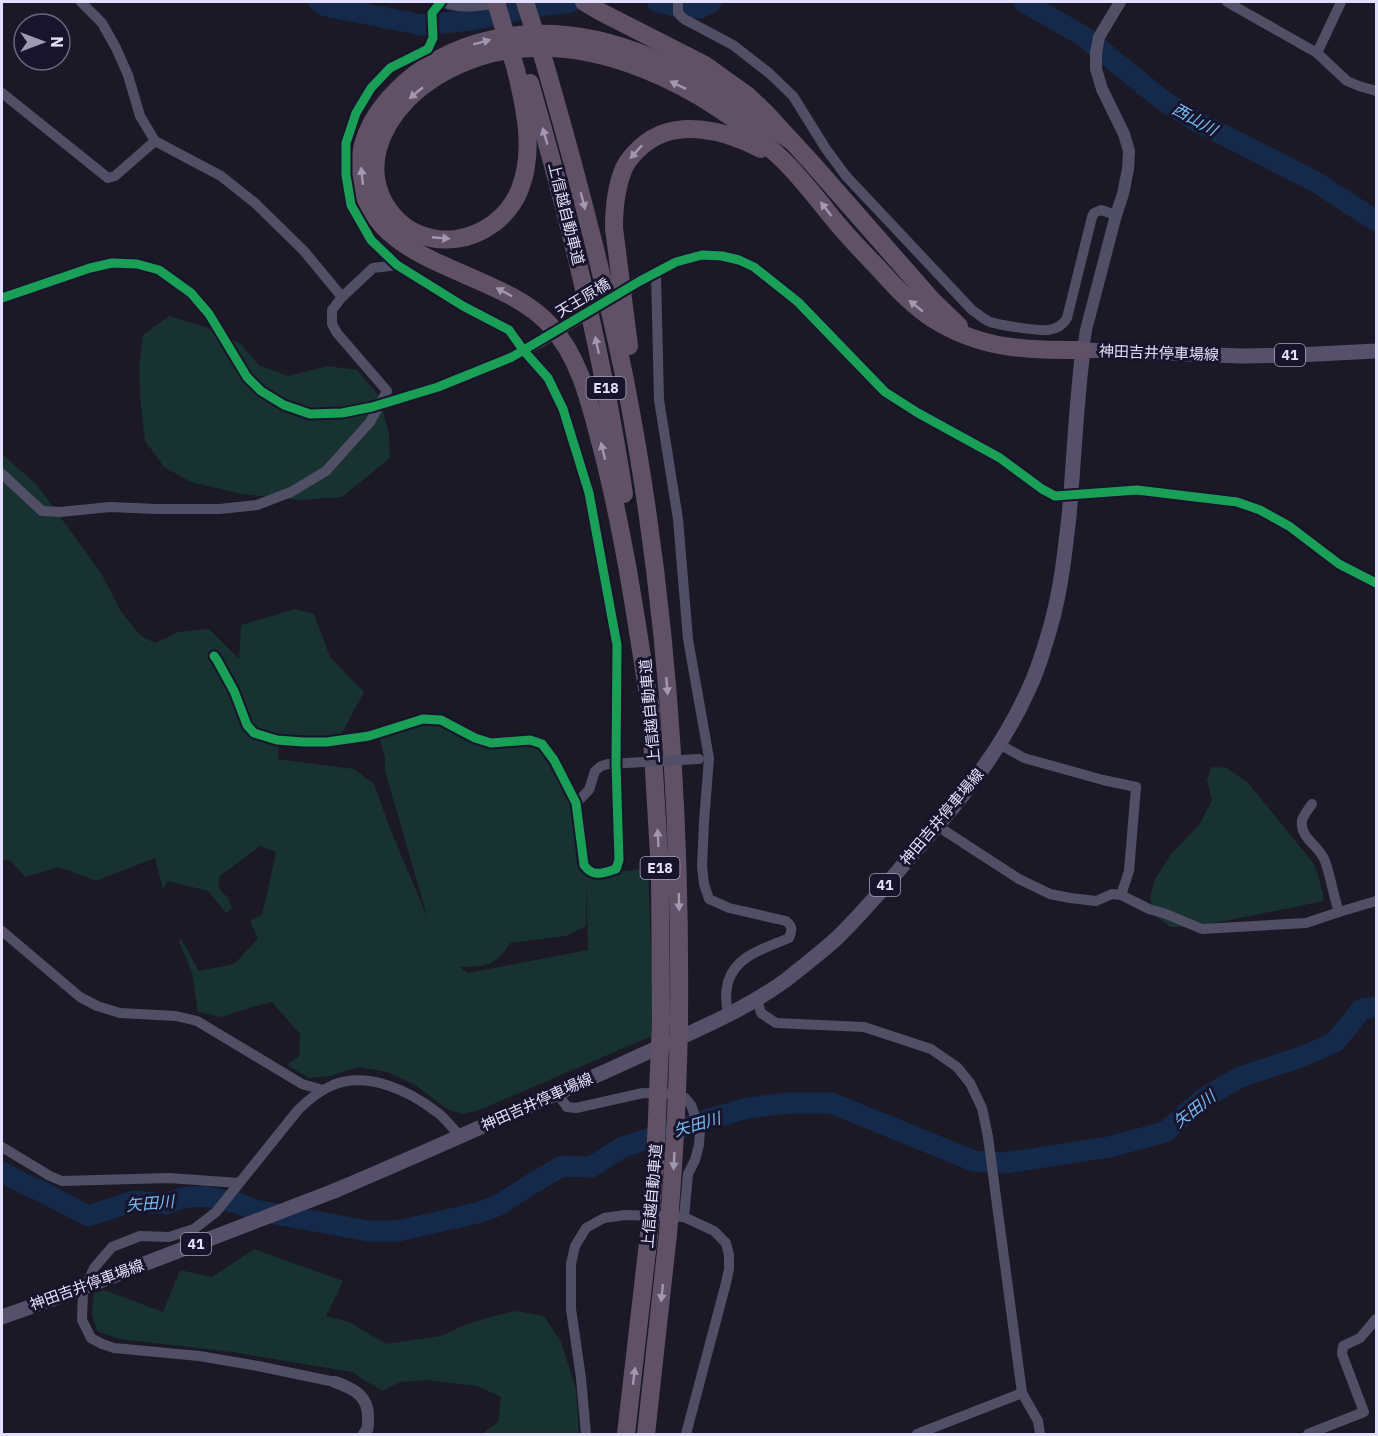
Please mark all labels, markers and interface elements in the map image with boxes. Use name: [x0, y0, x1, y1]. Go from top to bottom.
north arrow: [12, 12, 72, 72]
text: N: [47, 36, 67, 48]
one-way arrow: [473, 37, 491, 46]
one-way arrow: [669, 81, 686, 90]
one-way arrow: [408, 86, 424, 99]
water label: 西山川: [1169, 99, 1223, 140]
one-way arrow: [540, 127, 549, 145]
one-way arrow: [629, 145, 643, 160]
street label: 上信越自動車道: [545, 161, 588, 267]
one-way arrow: [357, 166, 367, 185]
one-way arrow: [579, 192, 589, 210]
one-way arrow: [819, 201, 832, 217]
one-way arrow: [432, 233, 451, 243]
street label: 天王原橋: [552, 274, 613, 321]
one-way arrow: [495, 287, 512, 297]
one-way arrow: [908, 300, 924, 313]
one-way arrow: [592, 336, 601, 355]
street label: 神田吉井停車場線: [1099, 341, 1219, 364]
road number: 41: [1275, 344, 1305, 366]
road number: E18: [586, 377, 626, 399]
one-way arrow: [597, 442, 607, 460]
street label: 上信越自動車道: [635, 658, 664, 764]
one-way arrow: [662, 676, 672, 695]
street label: 神田吉井停車場線: [896, 765, 987, 869]
one-way arrow: [654, 828, 663, 847]
road number: E18: [640, 857, 680, 879]
road number: 41: [870, 874, 900, 896]
one-way arrow: [674, 892, 684, 911]
street label: 神田吉井停車場線: [478, 1068, 595, 1135]
water label: 矢田川: [1169, 1085, 1221, 1132]
water label: 矢田川: [671, 1107, 725, 1140]
street label: 上信越自動車道: [637, 1143, 666, 1249]
one-way arrow: [670, 1152, 679, 1171]
water label: 矢田川: [125, 1191, 177, 1215]
road number: 41: [181, 1233, 211, 1255]
street label: 神田吉井停車場線: [27, 1255, 146, 1314]
one-way arrow: [657, 1283, 667, 1302]
one-way arrow: [629, 1367, 639, 1386]

